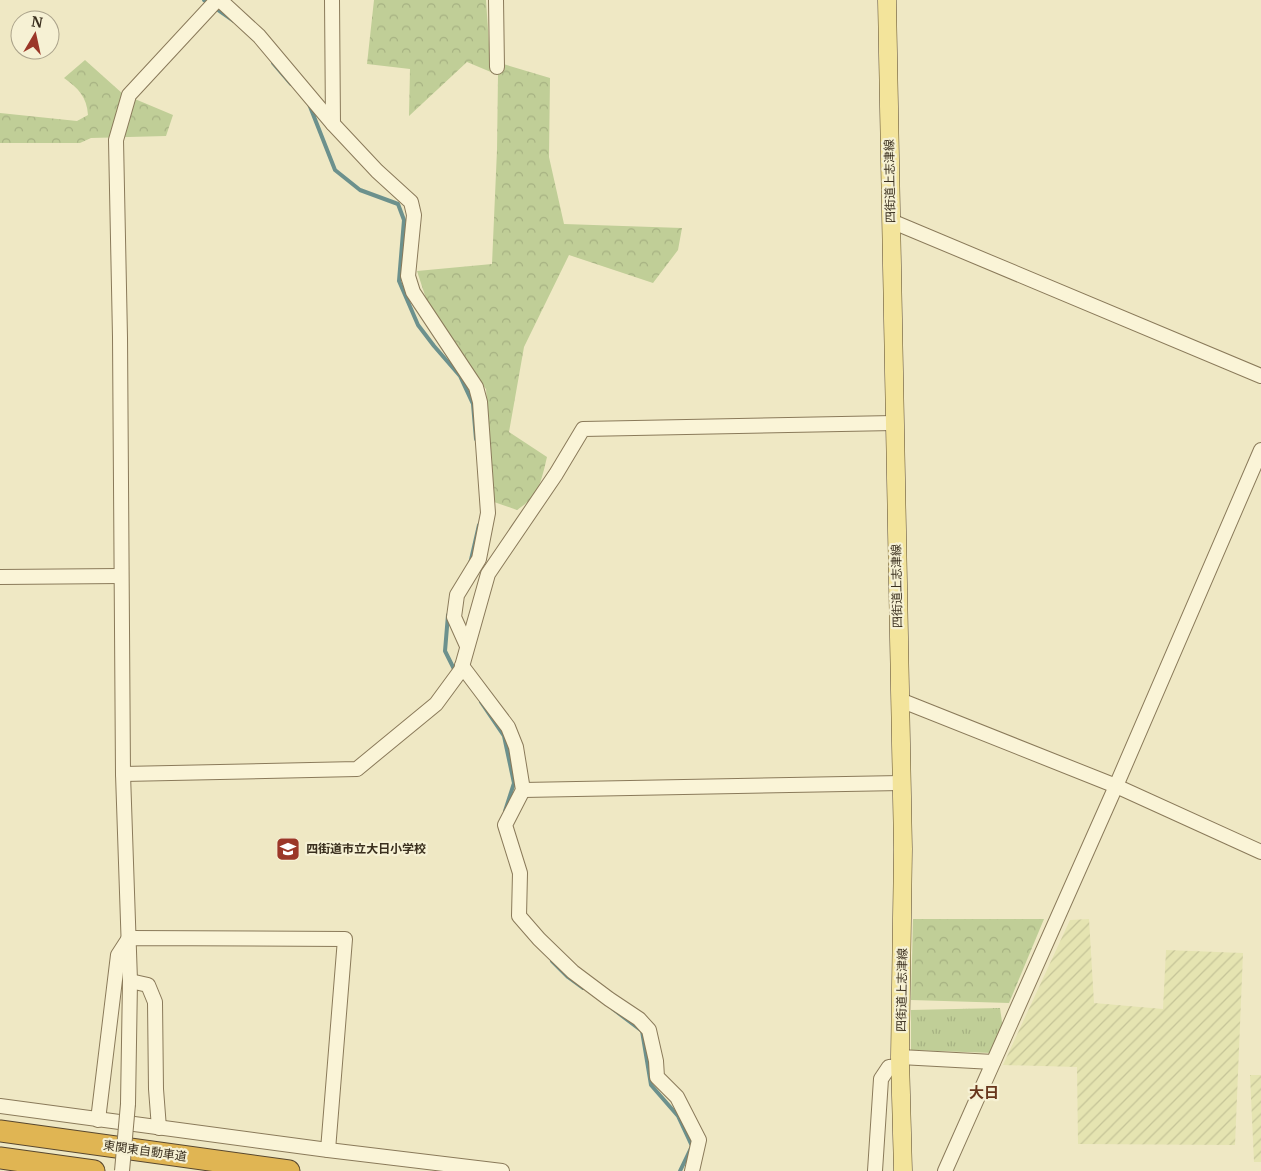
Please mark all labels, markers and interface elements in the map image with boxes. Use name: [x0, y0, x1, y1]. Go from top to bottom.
north arrow: [10, 10, 60, 60]
text: N: [30, 12, 44, 32]
street label: 四街道上志津線: [881, 139, 898, 223]
street label: 四街道上志津線: [888, 544, 905, 628]
school or university icon: 四街道市立大日小学校: [275, 836, 301, 862]
place label: 四街道市立大日小学校: [306, 841, 426, 856]
street label: 四街道上志津線: [893, 948, 910, 1032]
district label: 大日: [969, 1083, 999, 1102]
street label: 東関東自動車道: [102, 1137, 188, 1164]

